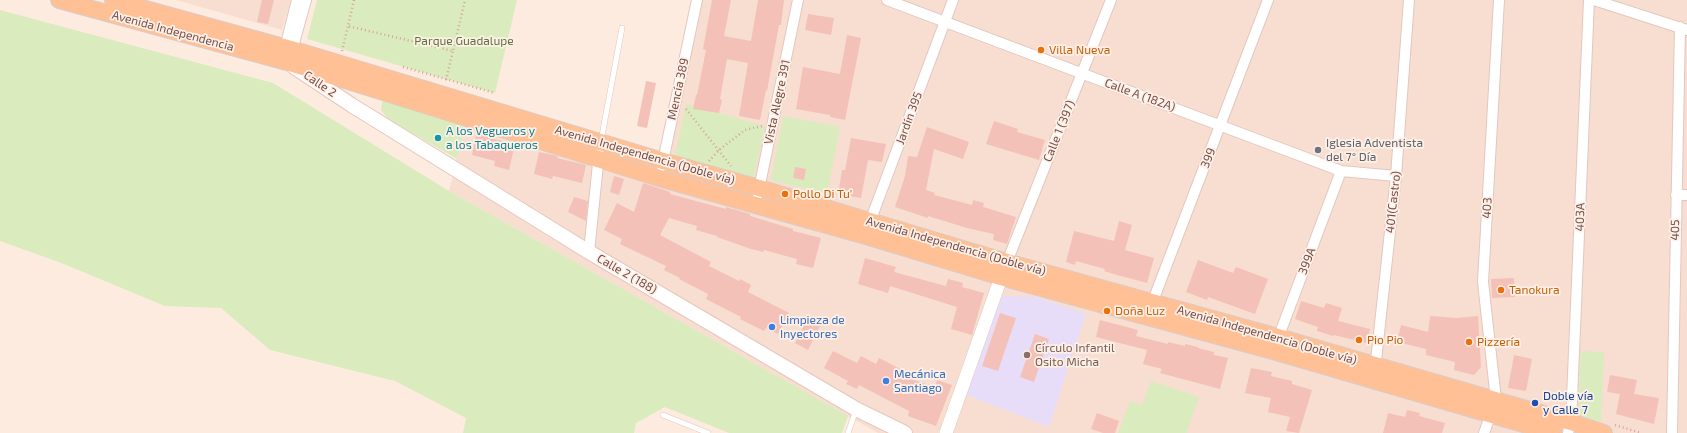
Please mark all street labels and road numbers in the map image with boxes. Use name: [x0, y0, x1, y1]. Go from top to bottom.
street label: Avenida Independencia: [110, 8, 236, 54]
street label: Mencía 389: [664, 57, 692, 121]
street label: Vista Alegre 391: [761, 58, 793, 146]
street label: Calle 2: [301, 68, 339, 100]
street label: Calle A (182A): [1103, 76, 1177, 114]
street label: Jardín 395: [893, 90, 925, 146]
street label: Calle 1 (397): [1040, 98, 1078, 164]
street label: Avenida Independencia (Doble vía): [553, 122, 737, 188]
street label: 399: [1198, 146, 1218, 170]
street label: 401(Castro): [1383, 170, 1403, 234]
street label: 403: [1479, 197, 1495, 219]
street label: 403A: [1572, 202, 1588, 232]
street label: Avenida Independencia (Doble vía): [864, 213, 1048, 279]
street label: 405: [1668, 219, 1682, 241]
street label: 399A: [1295, 245, 1319, 277]
street label: Calle 2 (188): [594, 251, 660, 297]
street label: Avenida Independencia (Doble vía): [1175, 302, 1359, 368]

